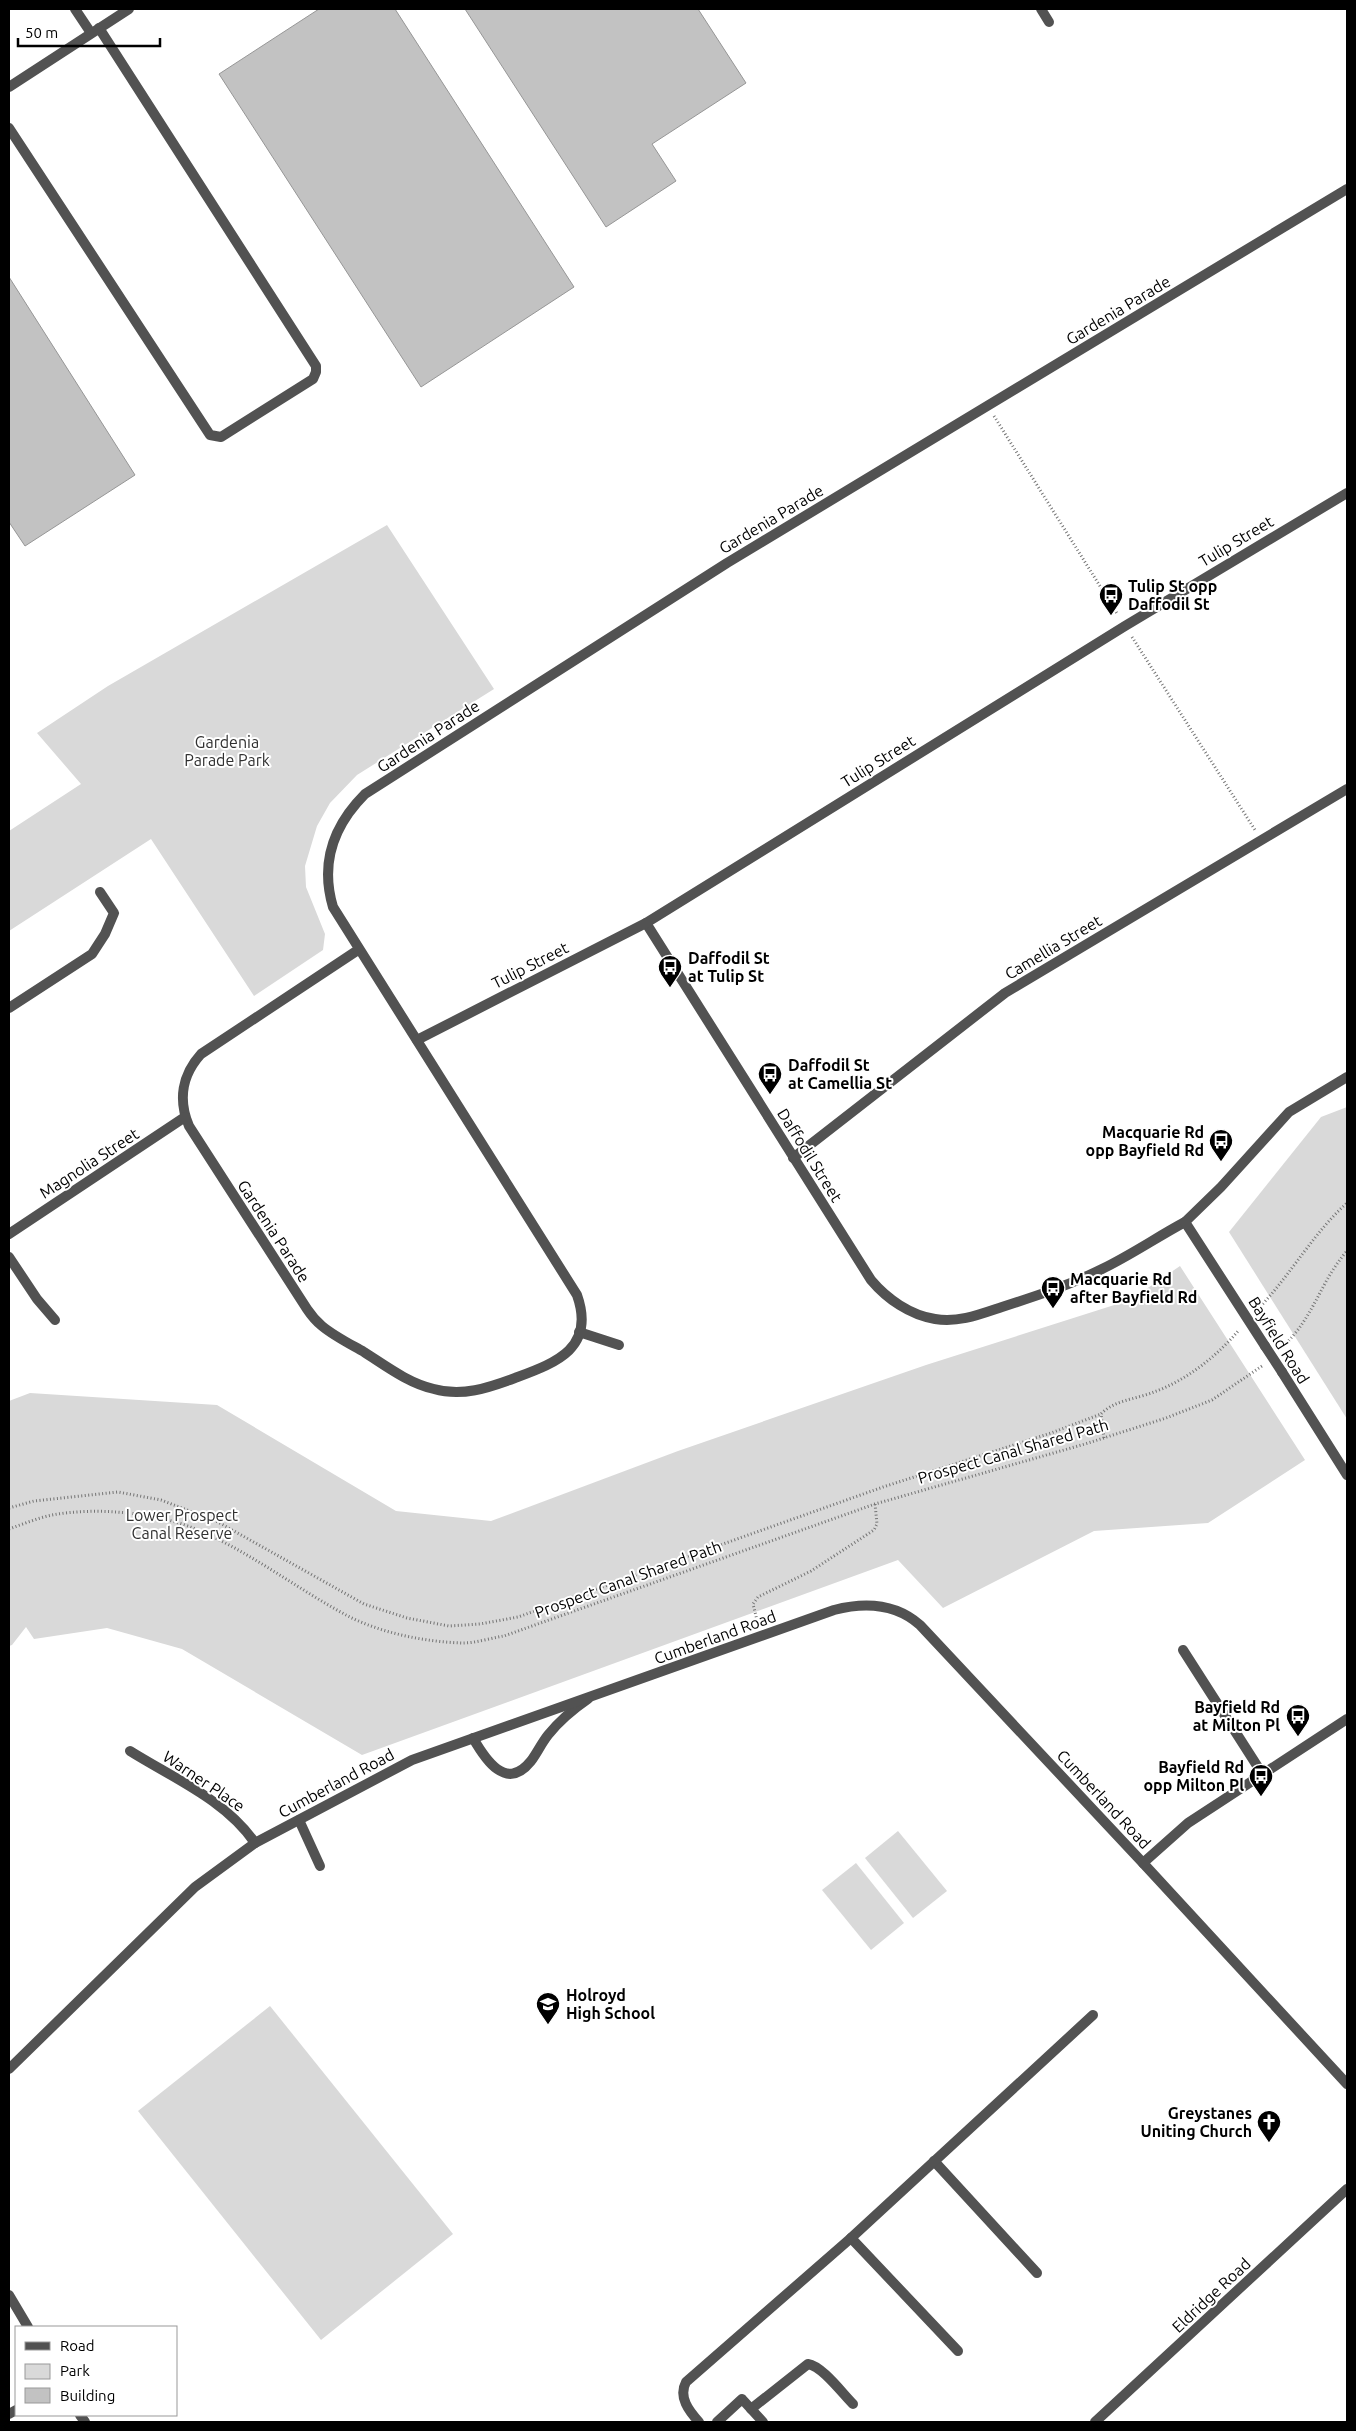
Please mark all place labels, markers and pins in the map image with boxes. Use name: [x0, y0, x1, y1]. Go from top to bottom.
place label: Tulip St opp Daffodil St: [1128, 577, 1217, 613]
bus stop icon: Tulip St opp Daffodil St: [1098, 582, 1124, 616]
place label: Daffodil St at Tulip St: [688, 949, 770, 985]
bus stop icon: Daffodil St at Tulip St: [657, 954, 683, 988]
place label: Daffodil St at Camellia St: [788, 1056, 892, 1092]
bus stop icon: Daffodil St at Camellia St: [757, 1061, 783, 1095]
place label: Macquarie Rd opp Bayfield Rd: [1086, 1123, 1204, 1159]
bus stop icon: Macquarie Rd opp Bayfield Rd: [1208, 1128, 1234, 1162]
place label: Macquarie Rd after Bayfield Rd: [1070, 1270, 1197, 1306]
bus stop icon: Macquarie Rd after Bayfield Rd: [1040, 1275, 1066, 1309]
place label: Bayfield Rd at Milton Pl: [1193, 1698, 1280, 1734]
bus stop icon: Bayfield Rd at Milton Pl: [1285, 1703, 1311, 1737]
place label: Bayfield Rd opp Milton Pl: [1143, 1758, 1244, 1794]
bus stop icon: Bayfield Rd opp Milton Pl: [1248, 1763, 1274, 1797]
place label: Holroyd High School: [566, 1986, 655, 2022]
school or university icon: Holroyd High School: [535, 1991, 561, 2025]
place label: Greystanes Uniting Church: [1140, 2104, 1252, 2140]
church icon: Greystanes Uniting Church: [1256, 2109, 1282, 2143]

